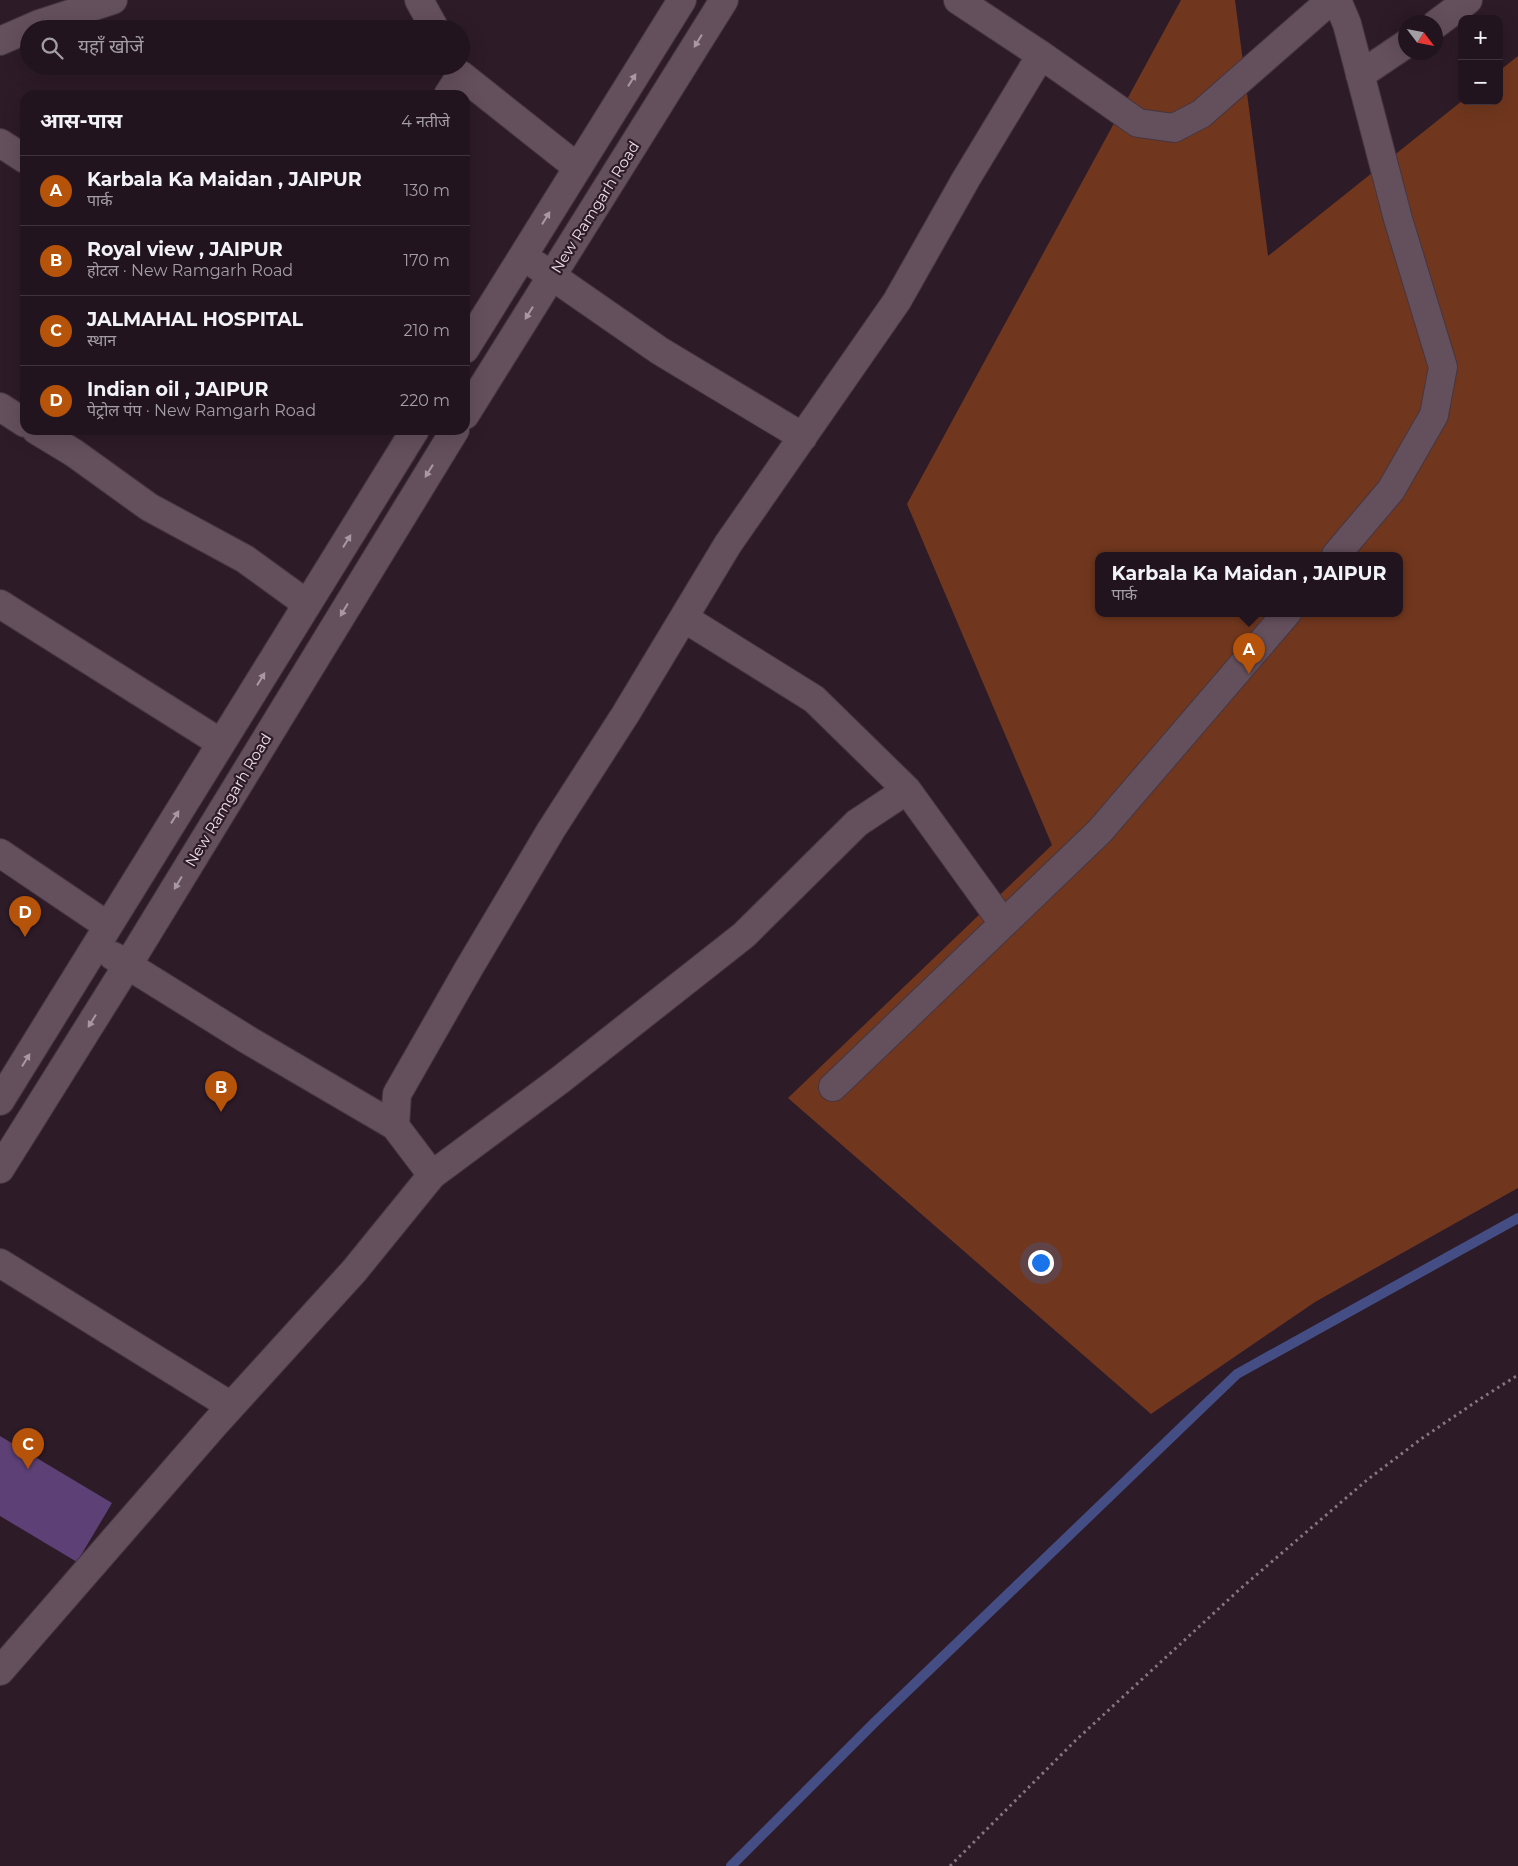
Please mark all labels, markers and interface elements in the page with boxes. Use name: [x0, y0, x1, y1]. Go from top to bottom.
north arrow: [1398, 15, 1443, 60]
map controls: [1458, 15, 1503, 105]
button: +: [1458, 15, 1503, 60]
search box: [20, 20, 470, 75]
icon: search: [38, 34, 66, 62]
text: यहाँ खोजें: [78, 35, 144, 58]
one-way arrow: [694, 35, 703, 48]
button: −: [1458, 60, 1503, 105]
one-way arrow: [627, 74, 636, 87]
text: आस-पास: [40, 108, 122, 133]
text: 4 नतीजे: [401, 112, 450, 131]
street label: New Ramgarh Road: [547, 137, 643, 277]
text: Karbala Ka Maidan , JAIPUR: [87, 168, 362, 191]
text: A: [50, 181, 62, 200]
text: 130 m: [403, 181, 450, 200]
text: पार्क: [87, 191, 113, 210]
one-way arrow: [541, 212, 550, 225]
text: Royal view , JAIPUR: [87, 238, 283, 261]
text: B: [50, 251, 62, 270]
text: 170 m: [403, 251, 450, 270]
text: होटल · New Ramgarh Road: [87, 261, 293, 280]
one-way arrow: [524, 306, 533, 319]
text: JALMAHAL HOSPITAL: [87, 308, 303, 331]
text: C: [50, 321, 62, 340]
text: 210 m: [403, 321, 450, 340]
text: स्थान: [87, 331, 116, 350]
text: Indian oil , JAIPUR: [87, 378, 269, 401]
text: D: [49, 391, 63, 410]
text: 220 m: [400, 391, 450, 410]
text: पेट्रोल पंप · New Ramgarh Road: [87, 401, 316, 420]
one-way arrow: [425, 465, 434, 478]
one-way arrow: [342, 534, 351, 547]
popup: [1095, 552, 1403, 617]
text: Karbala Ka Maidan , JAIPUR: [1112, 562, 1386, 585]
text: पार्क: [1112, 585, 1137, 604]
one-way arrow: [340, 603, 349, 616]
pin: A: [1233, 633, 1265, 674]
one-way arrow: [256, 672, 266, 686]
street label: New Ramgarh Road: [181, 730, 275, 870]
one-way arrow: [171, 811, 180, 824]
one-way arrow: [173, 876, 182, 889]
pin: D: [9, 896, 41, 937]
one-way arrow: [88, 1015, 97, 1028]
one-way arrow: [21, 1053, 30, 1066]
pin: B: [205, 1071, 237, 1112]
your location: [1028, 1250, 1054, 1276]
pin: C: [12, 1428, 44, 1469]

